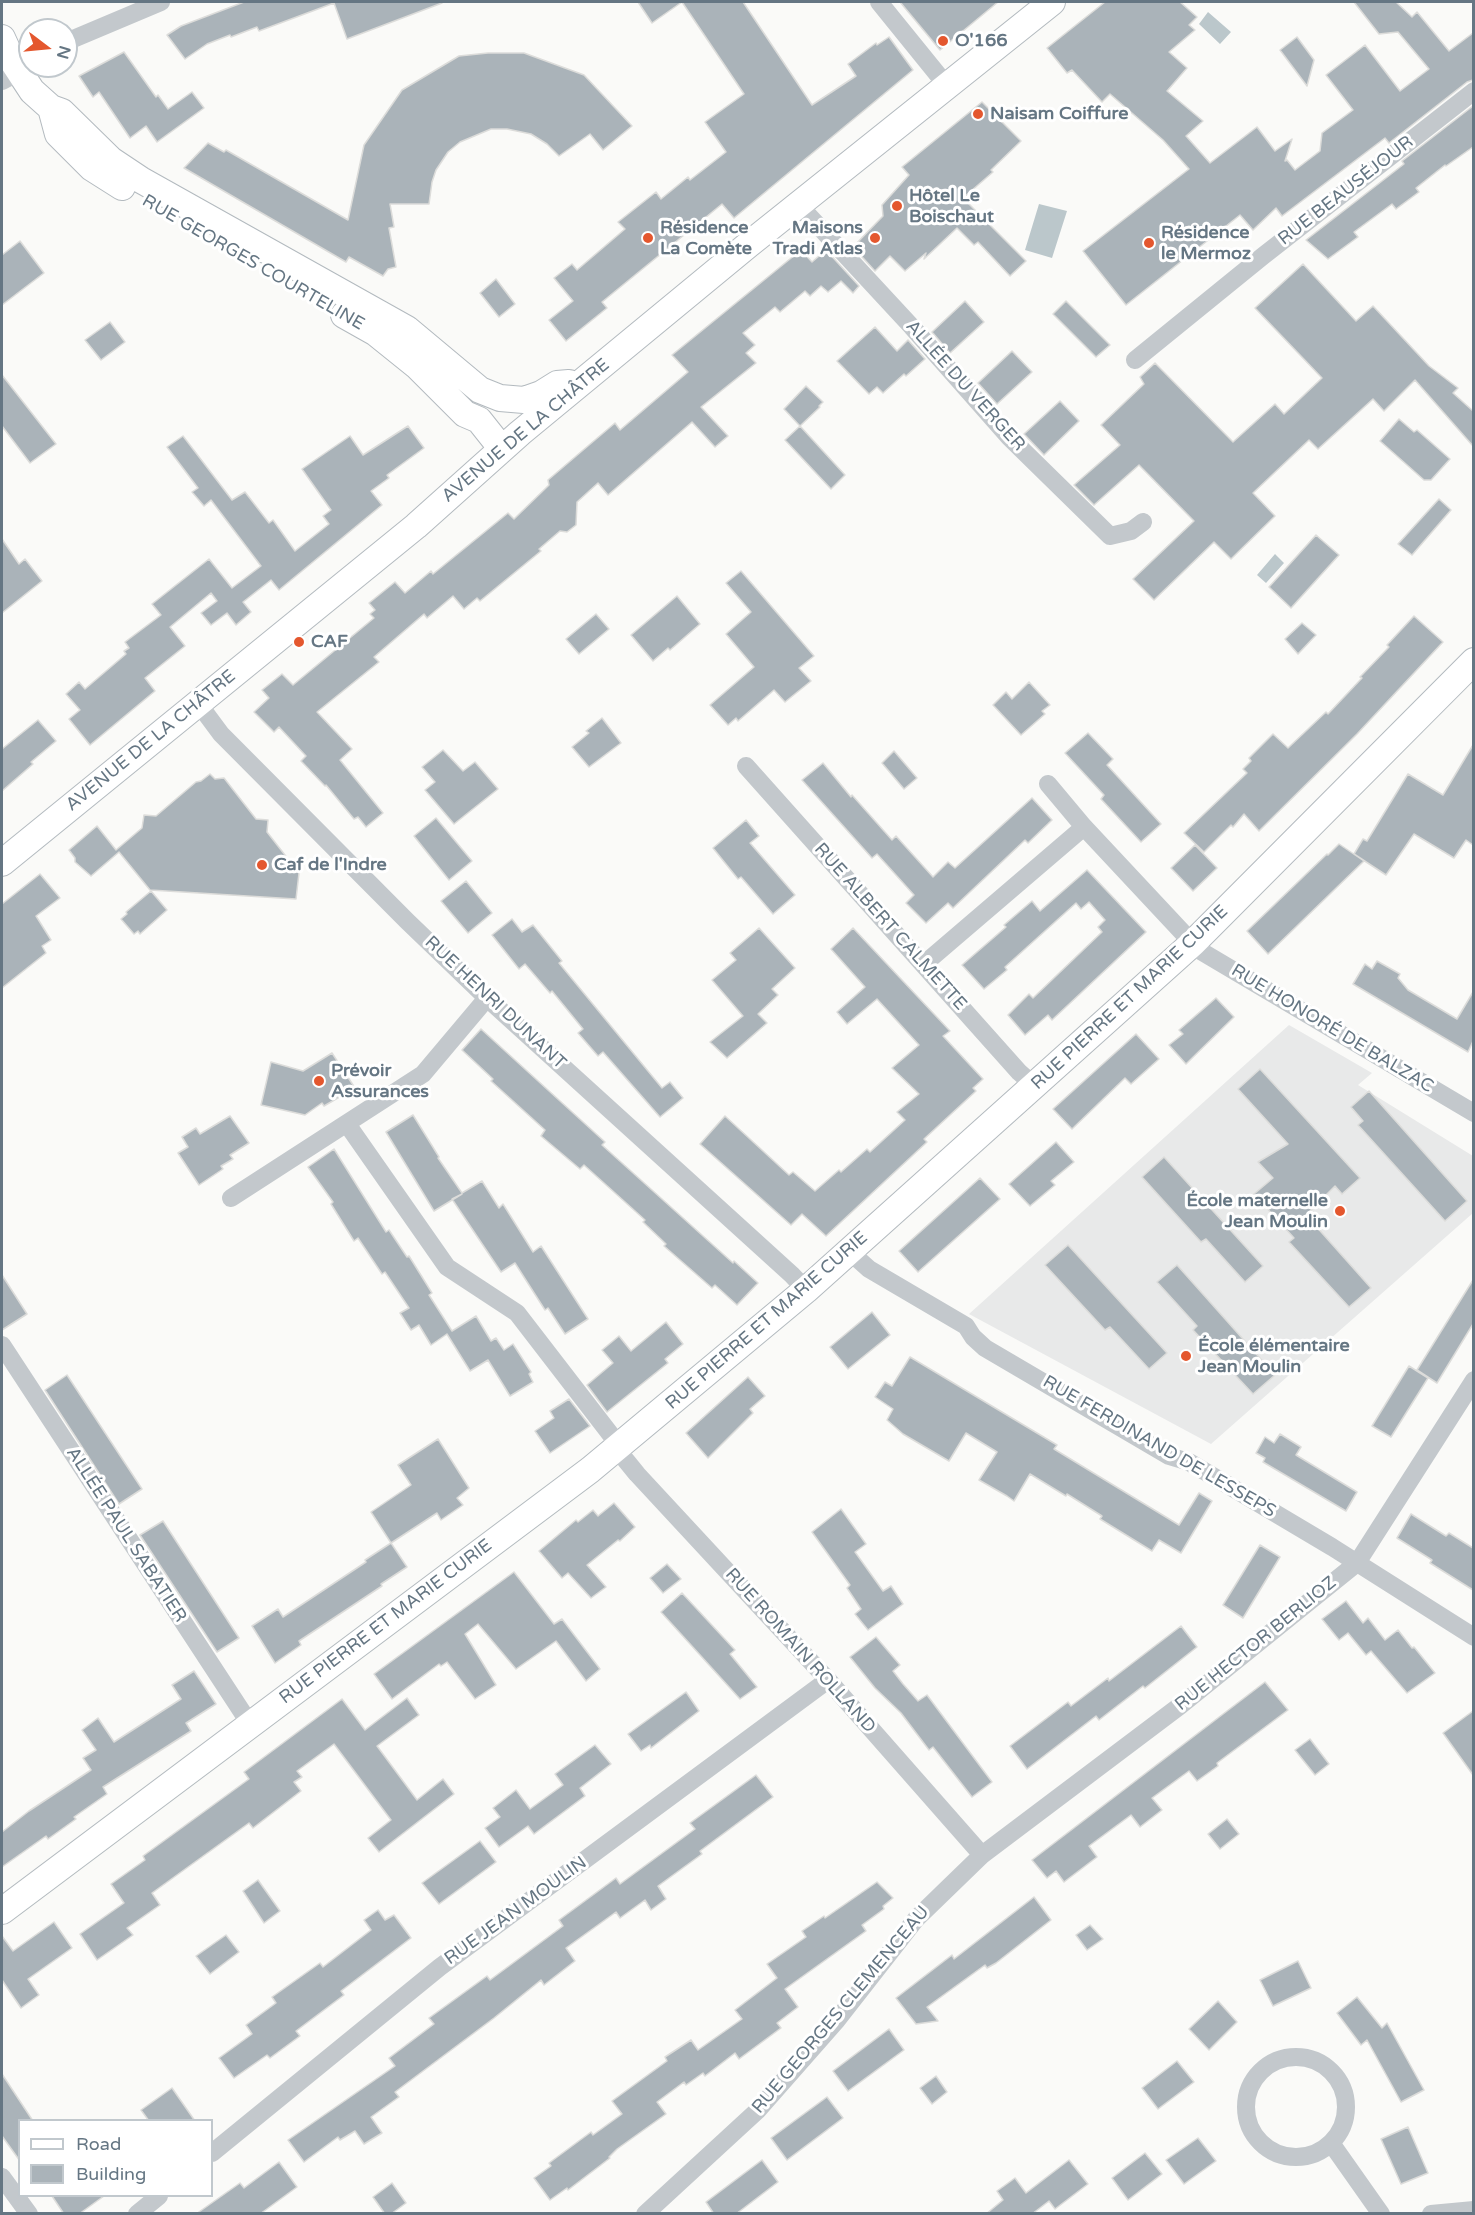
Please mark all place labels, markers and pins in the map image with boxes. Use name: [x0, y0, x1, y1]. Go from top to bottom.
place label: O'166: [955, 30, 1008, 52]
marker: O'166: [936, 34, 950, 48]
place label: Naisam Coiffure: [990, 103, 1128, 125]
marker: Naisam Coiffure: [971, 107, 985, 121]
place label: Hôtel Le Boischaut: [909, 185, 994, 228]
marker: Hôtel Le Boischaut: [890, 199, 904, 213]
place label: Résidence La Comète: [660, 217, 752, 260]
place label: Maisons Tradi Atlas: [772, 217, 863, 260]
place label: Résidence le Mermoz: [1161, 222, 1251, 264]
marker: Résidence La Comète: [641, 231, 655, 245]
marker: Maisons Tradi Atlas: [868, 231, 882, 245]
marker: Résidence le Mermoz: [1142, 236, 1156, 250]
place label: CAF: [311, 631, 348, 653]
marker: CAF: [292, 635, 306, 649]
place label: Caf de l'Indre: [274, 854, 387, 876]
marker: Caf de l'Indre: [255, 858, 269, 872]
place label: Prévoir Assurances: [331, 1060, 429, 1102]
marker: Prévoir Assurances: [312, 1074, 326, 1088]
place label: École maternelle Jean Moulin: [1186, 1190, 1328, 1232]
marker: École maternelle Jean Moulin: [1333, 1204, 1347, 1218]
place label: École élémentaire Jean Moulin: [1198, 1335, 1350, 1378]
marker: École élémentaire Jean Moulin: [1179, 1349, 1193, 1363]

